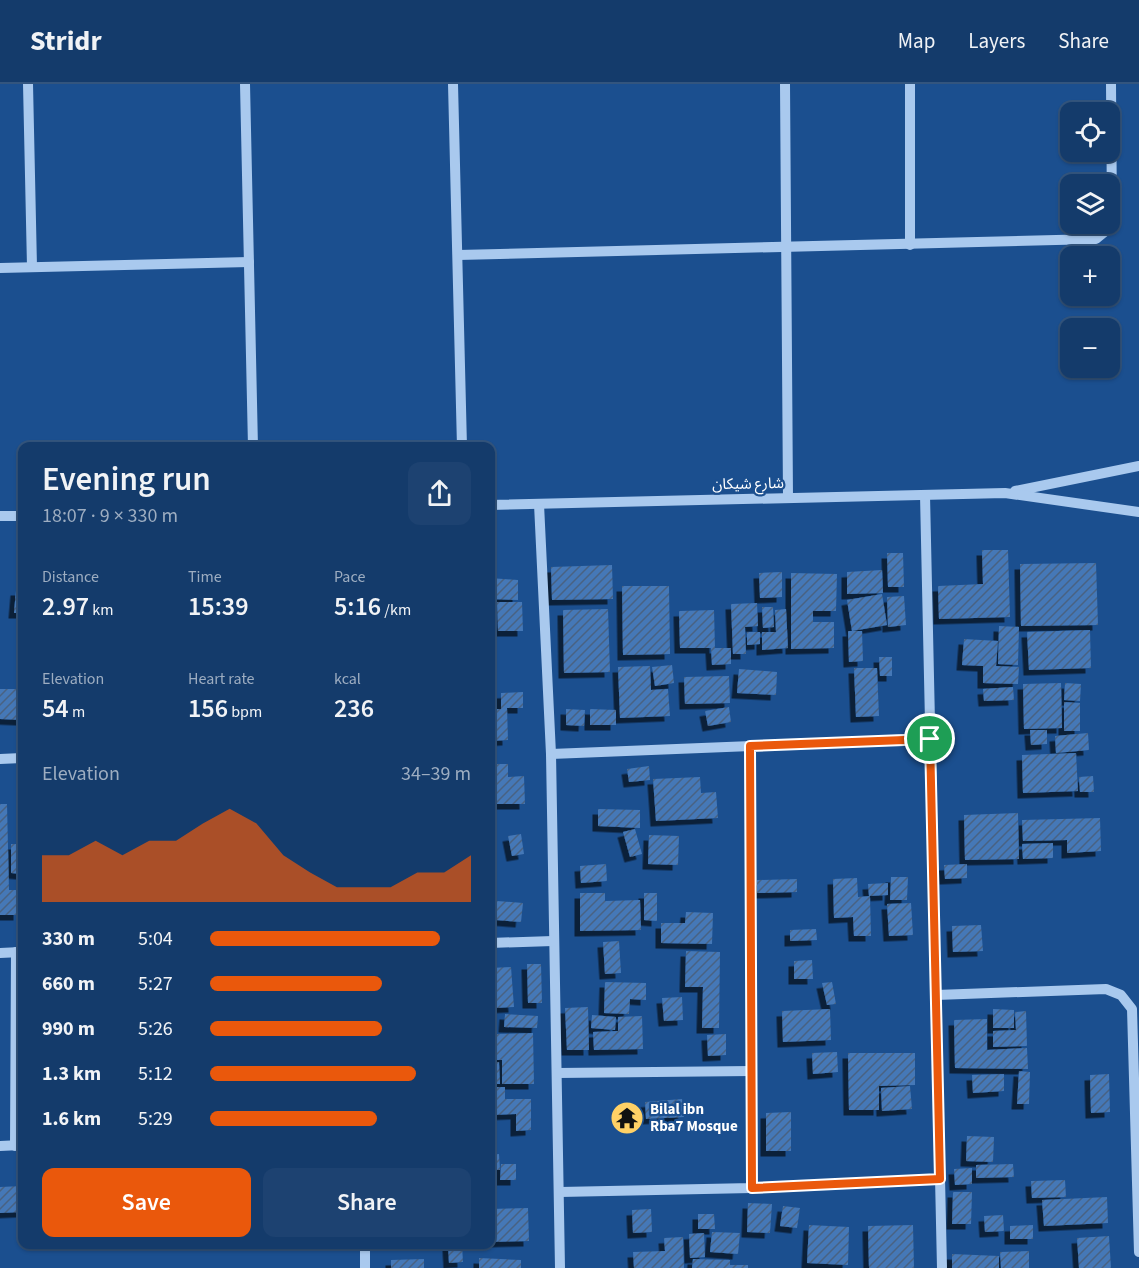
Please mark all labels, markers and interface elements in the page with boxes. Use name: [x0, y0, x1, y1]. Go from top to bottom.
text: Stridr: [30, 21, 102, 61]
text: Map: [898, 26, 935, 56]
text: Layers: [968, 26, 1025, 56]
text: Share: [1058, 26, 1109, 56]
map controls: [1060, 102, 1120, 378]
button: locate: [1060, 102, 1120, 162]
button: layers: [1060, 174, 1120, 234]
button: +: [1060, 246, 1120, 306]
button: −: [1060, 318, 1120, 378]
text: Evening run: [42, 456, 211, 503]
button: share: [408, 462, 471, 525]
street label: شارع شيكان: [712, 473, 784, 496]
text: 18:07 · 9 × 330 m: [42, 502, 178, 530]
text: Distance: [42, 566, 99, 588]
text: Time: [188, 566, 222, 588]
text: Pace: [334, 566, 365, 588]
text: 2.97: [42, 588, 89, 625]
text: 15:39: [188, 588, 249, 625]
text: 5:16: [334, 588, 381, 625]
text: km: [89, 599, 114, 621]
text: /km: [381, 599, 411, 621]
text: Elevation: [42, 668, 104, 690]
text: Heart rate: [188, 668, 255, 690]
text: kcal: [334, 668, 361, 690]
text: 54: [42, 690, 69, 727]
text: 156: [188, 690, 228, 727]
text: 236: [334, 690, 374, 727]
text: m: [69, 701, 85, 723]
text: bpm: [228, 701, 262, 723]
pin: [904, 713, 955, 764]
icon: arrive: [913, 722, 946, 755]
text: Elevation: [42, 760, 120, 788]
text: 34–39 m: [401, 760, 471, 788]
text: 330 m: [42, 925, 95, 953]
text: 5:04: [138, 925, 173, 953]
text: 660 m: [42, 970, 95, 998]
text: 5:27: [138, 970, 173, 998]
text: 990 m: [42, 1015, 95, 1043]
text: 5:26: [138, 1015, 173, 1043]
text: 1.3 km: [42, 1060, 101, 1088]
text: 5:12: [138, 1060, 173, 1088]
place label: Bilal ibn Rba7 Mosque: [650, 1099, 738, 1137]
temple icon: Bilal ibn Rba7 Mosque: [609, 1100, 645, 1136]
text: 1.6 km: [42, 1105, 101, 1133]
text: 5:29: [138, 1105, 173, 1133]
button: Save: [42, 1168, 251, 1237]
button: Share: [263, 1168, 471, 1237]

